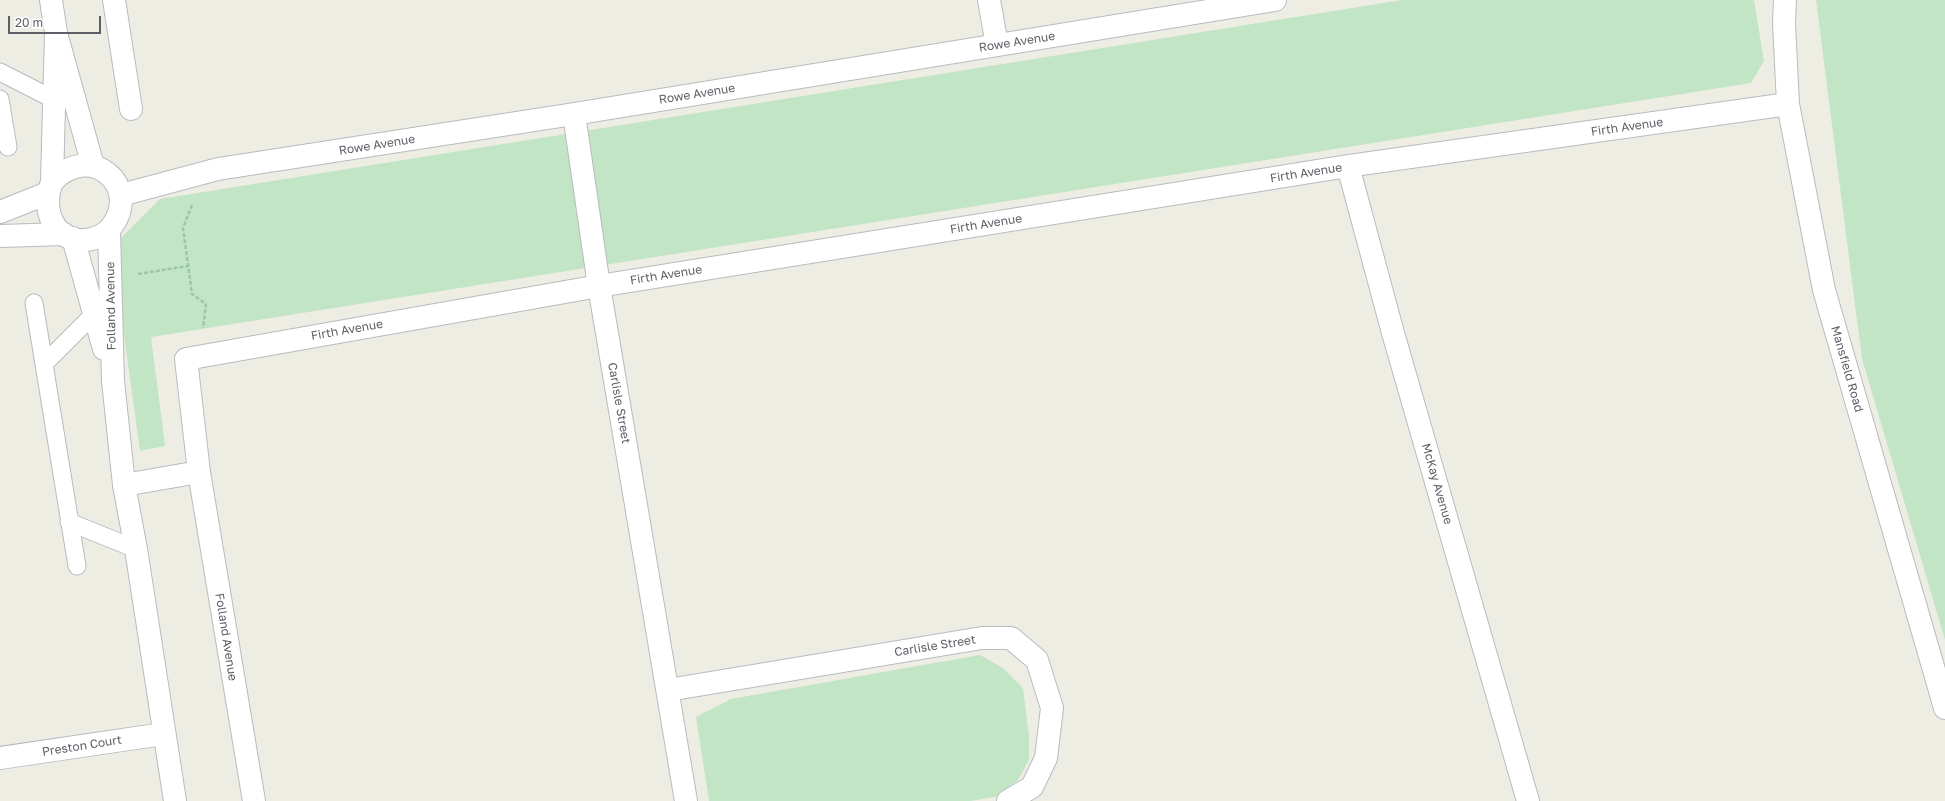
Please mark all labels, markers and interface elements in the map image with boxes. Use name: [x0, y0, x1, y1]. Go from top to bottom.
scale bar: [10, 8, 103, 34]
text: 20 m: [15, 15, 43, 30]
street label: Rowe Avenue: [978, 29, 1056, 55]
street label: Rowe Avenue: [658, 81, 736, 107]
street label: Firth Avenue: [1590, 115, 1664, 139]
street label: Rowe Avenue: [338, 132, 416, 158]
street label: Firth Avenue: [1269, 160, 1343, 186]
street label: Firth Avenue: [949, 211, 1023, 237]
street label: Folland Avenue: [103, 261, 119, 351]
street label: Firth Avenue: [629, 262, 703, 288]
street label: Firth Avenue: [310, 317, 384, 343]
street label: Mansfield Road: [1828, 324, 1866, 414]
street label: Carlisle Street: [605, 361, 633, 445]
street label: McKay Avenue: [1419, 442, 1455, 526]
street label: Folland Avenue: [212, 592, 240, 682]
street label: Carlisle Street: [893, 632, 977, 660]
street label: Preston Court: [41, 733, 123, 759]

